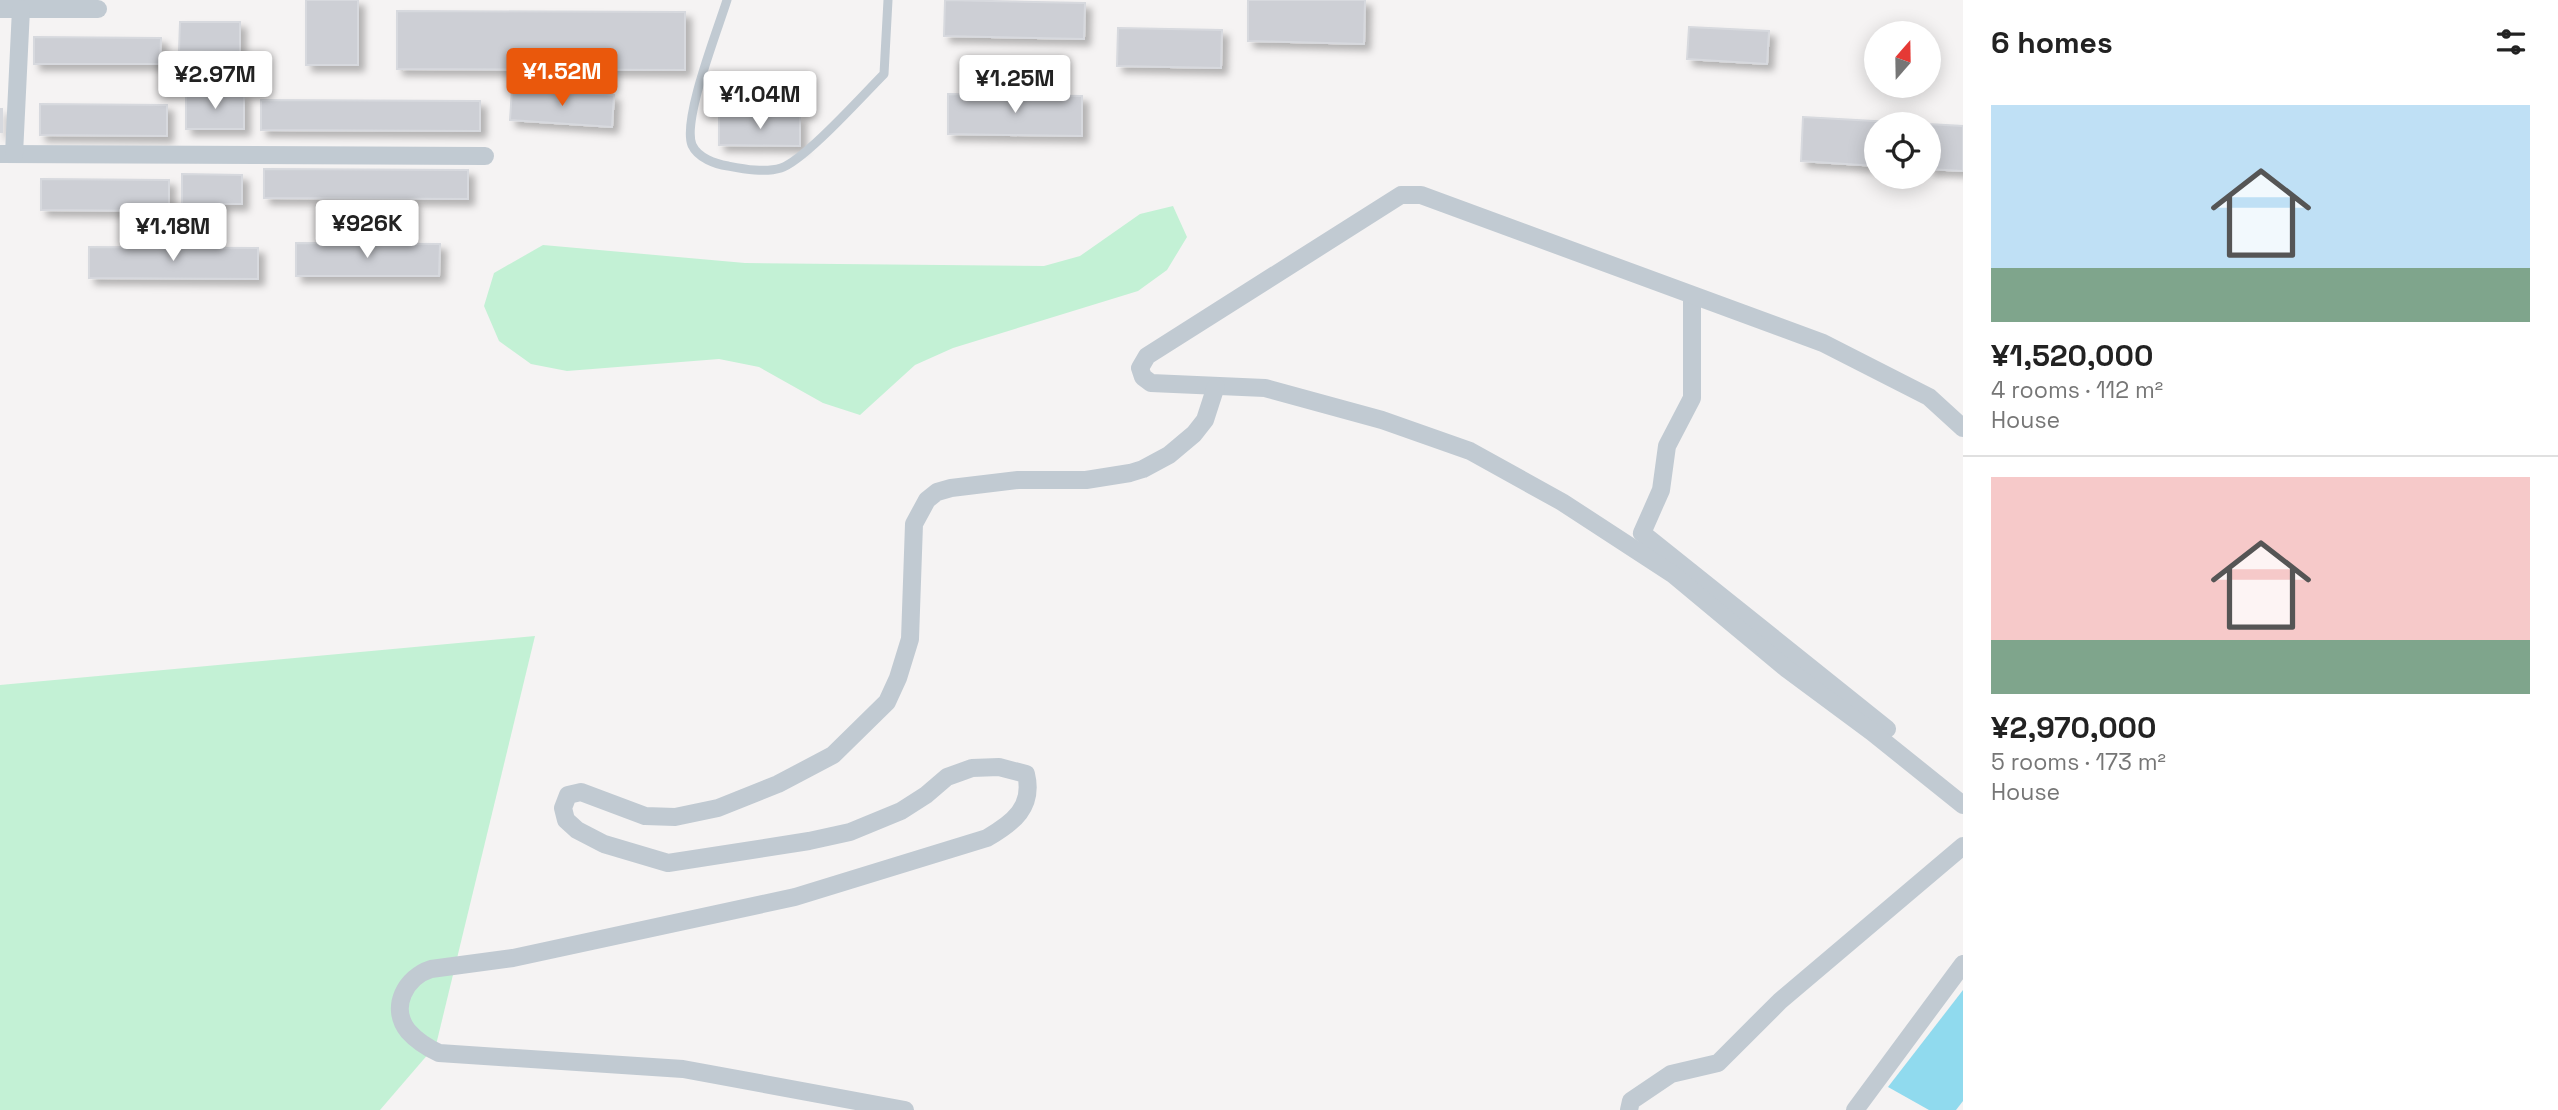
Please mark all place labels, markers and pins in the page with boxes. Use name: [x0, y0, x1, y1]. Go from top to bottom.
pin: ¥1.52M: [505, 48, 619, 108]
pin: ¥2.97M: [158, 52, 272, 111]
pin: ¥1.25M: [958, 55, 1072, 115]
pin: ¥1.04M: [703, 72, 817, 131]
pin: ¥926K: [318, 201, 416, 260]
pin: ¥1.18M: [116, 204, 230, 263]

